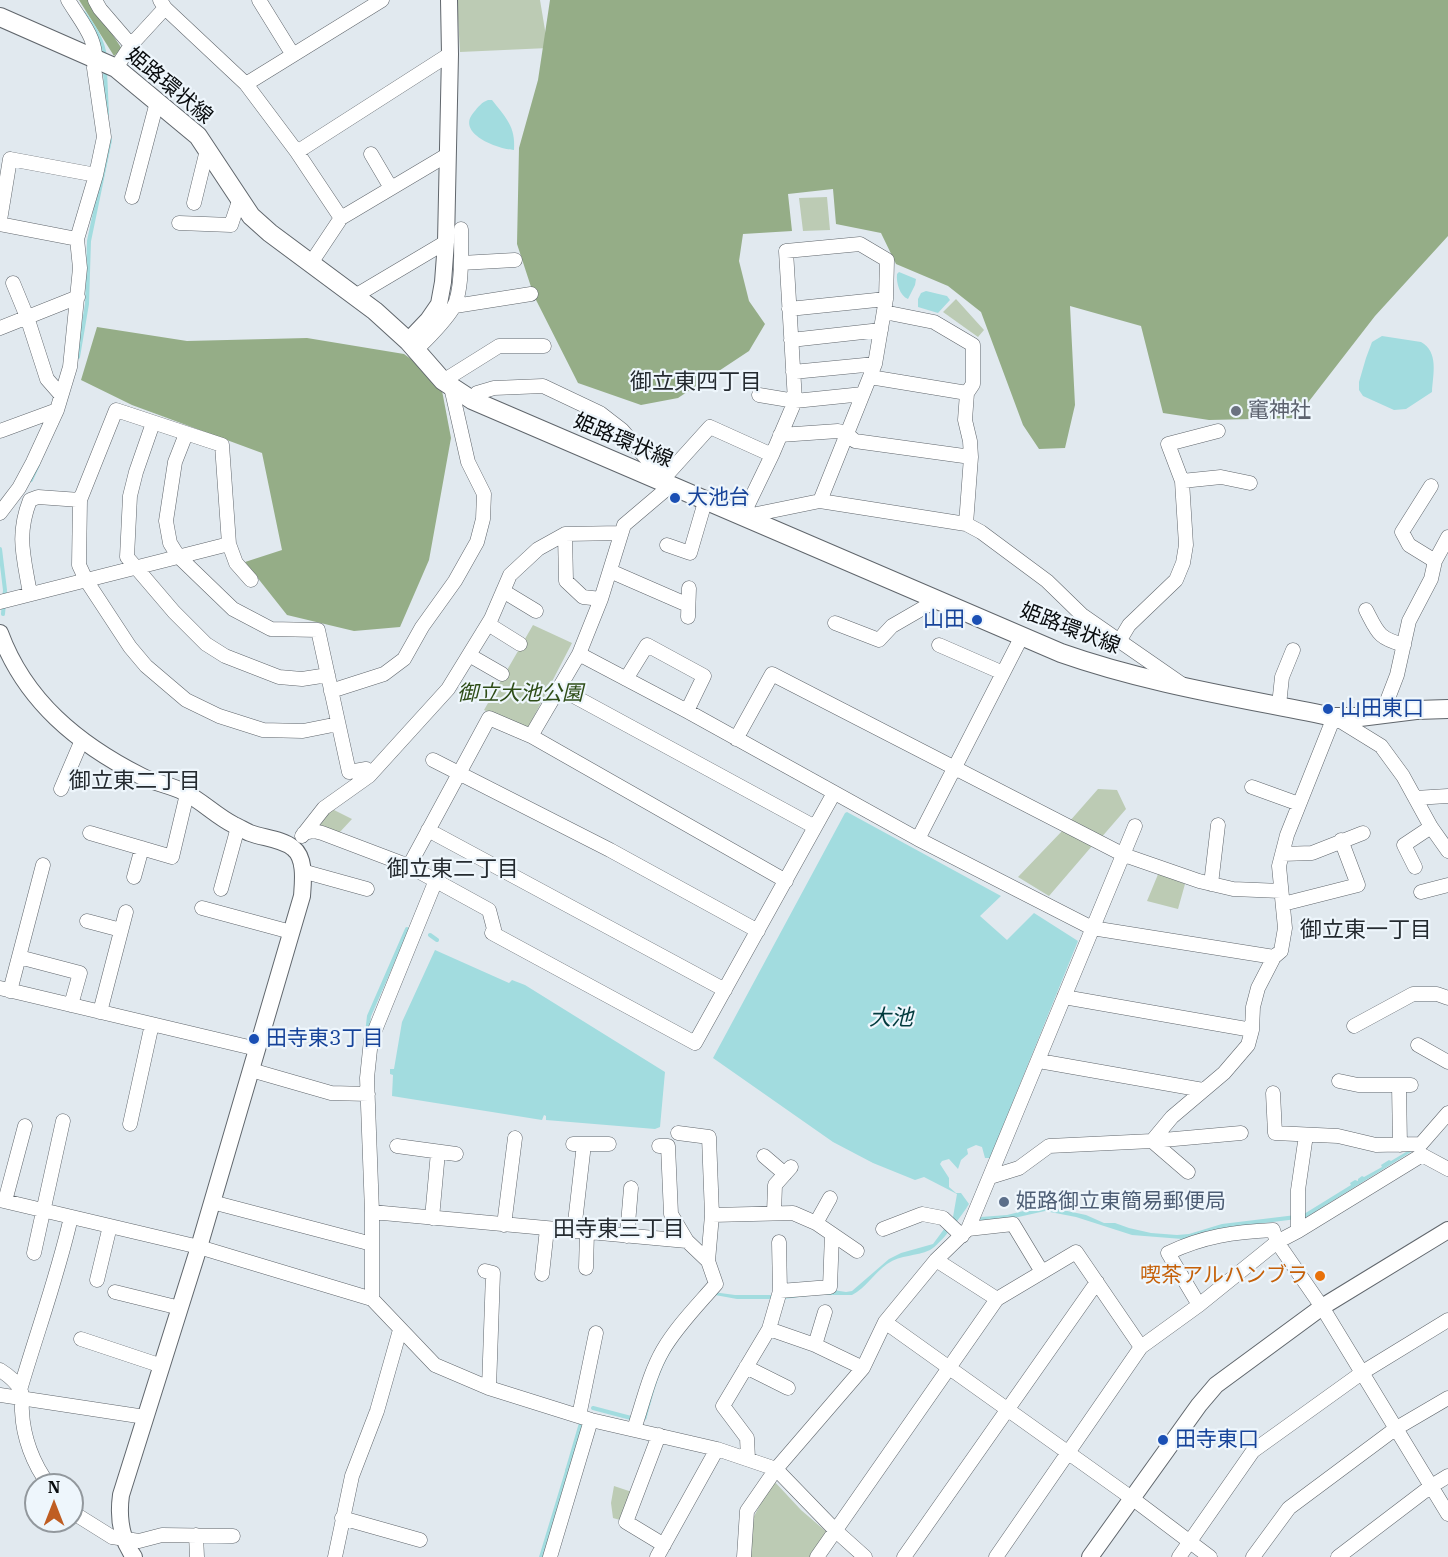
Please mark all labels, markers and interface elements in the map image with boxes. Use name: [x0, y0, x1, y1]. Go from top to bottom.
street label: 姫路環状線: [121, 43, 217, 129]
district label: 御立東四丁目: [630, 370, 762, 396]
place label: 竃神社: [1248, 398, 1311, 424]
marker: 竃神社: [1229, 404, 1243, 418]
street label: 姫路環状線: [570, 409, 676, 473]
place label: 大池台: [687, 485, 750, 511]
marker: 大池台: [668, 491, 682, 505]
street label: 姫路環状線: [1016, 598, 1124, 660]
place label: 山田: [923, 607, 965, 633]
marker: 山田: [970, 613, 984, 627]
park label: 御立大池公園: [457, 681, 583, 707]
place label: 山田東口: [1340, 696, 1424, 722]
marker: 山田東口: [1321, 702, 1335, 716]
district label: 御立東二丁目: [69, 769, 201, 795]
district label: 御立東二丁目: [387, 857, 519, 883]
district label: 御立東一丁目: [1300, 918, 1432, 944]
water label: 大池: [869, 1006, 913, 1032]
place label: 田寺東3丁目: [266, 1026, 384, 1052]
marker: 田寺東3丁目: [247, 1032, 261, 1046]
place label: 姫路御立東簡易郵便局: [1016, 1189, 1226, 1215]
marker: 姫路御立東簡易郵便局: [997, 1195, 1011, 1209]
district label: 田寺東三丁目: [553, 1217, 685, 1243]
place label: 喫茶アルハンブラ: [1140, 1263, 1308, 1289]
marker: 喫茶アルハンブラ: [1313, 1269, 1327, 1283]
place label: 田寺東口: [1175, 1427, 1259, 1453]
marker: 田寺東口: [1156, 1433, 1170, 1447]
north arrow: [24, 1473, 84, 1533]
text: N: [48, 1477, 60, 1497]

